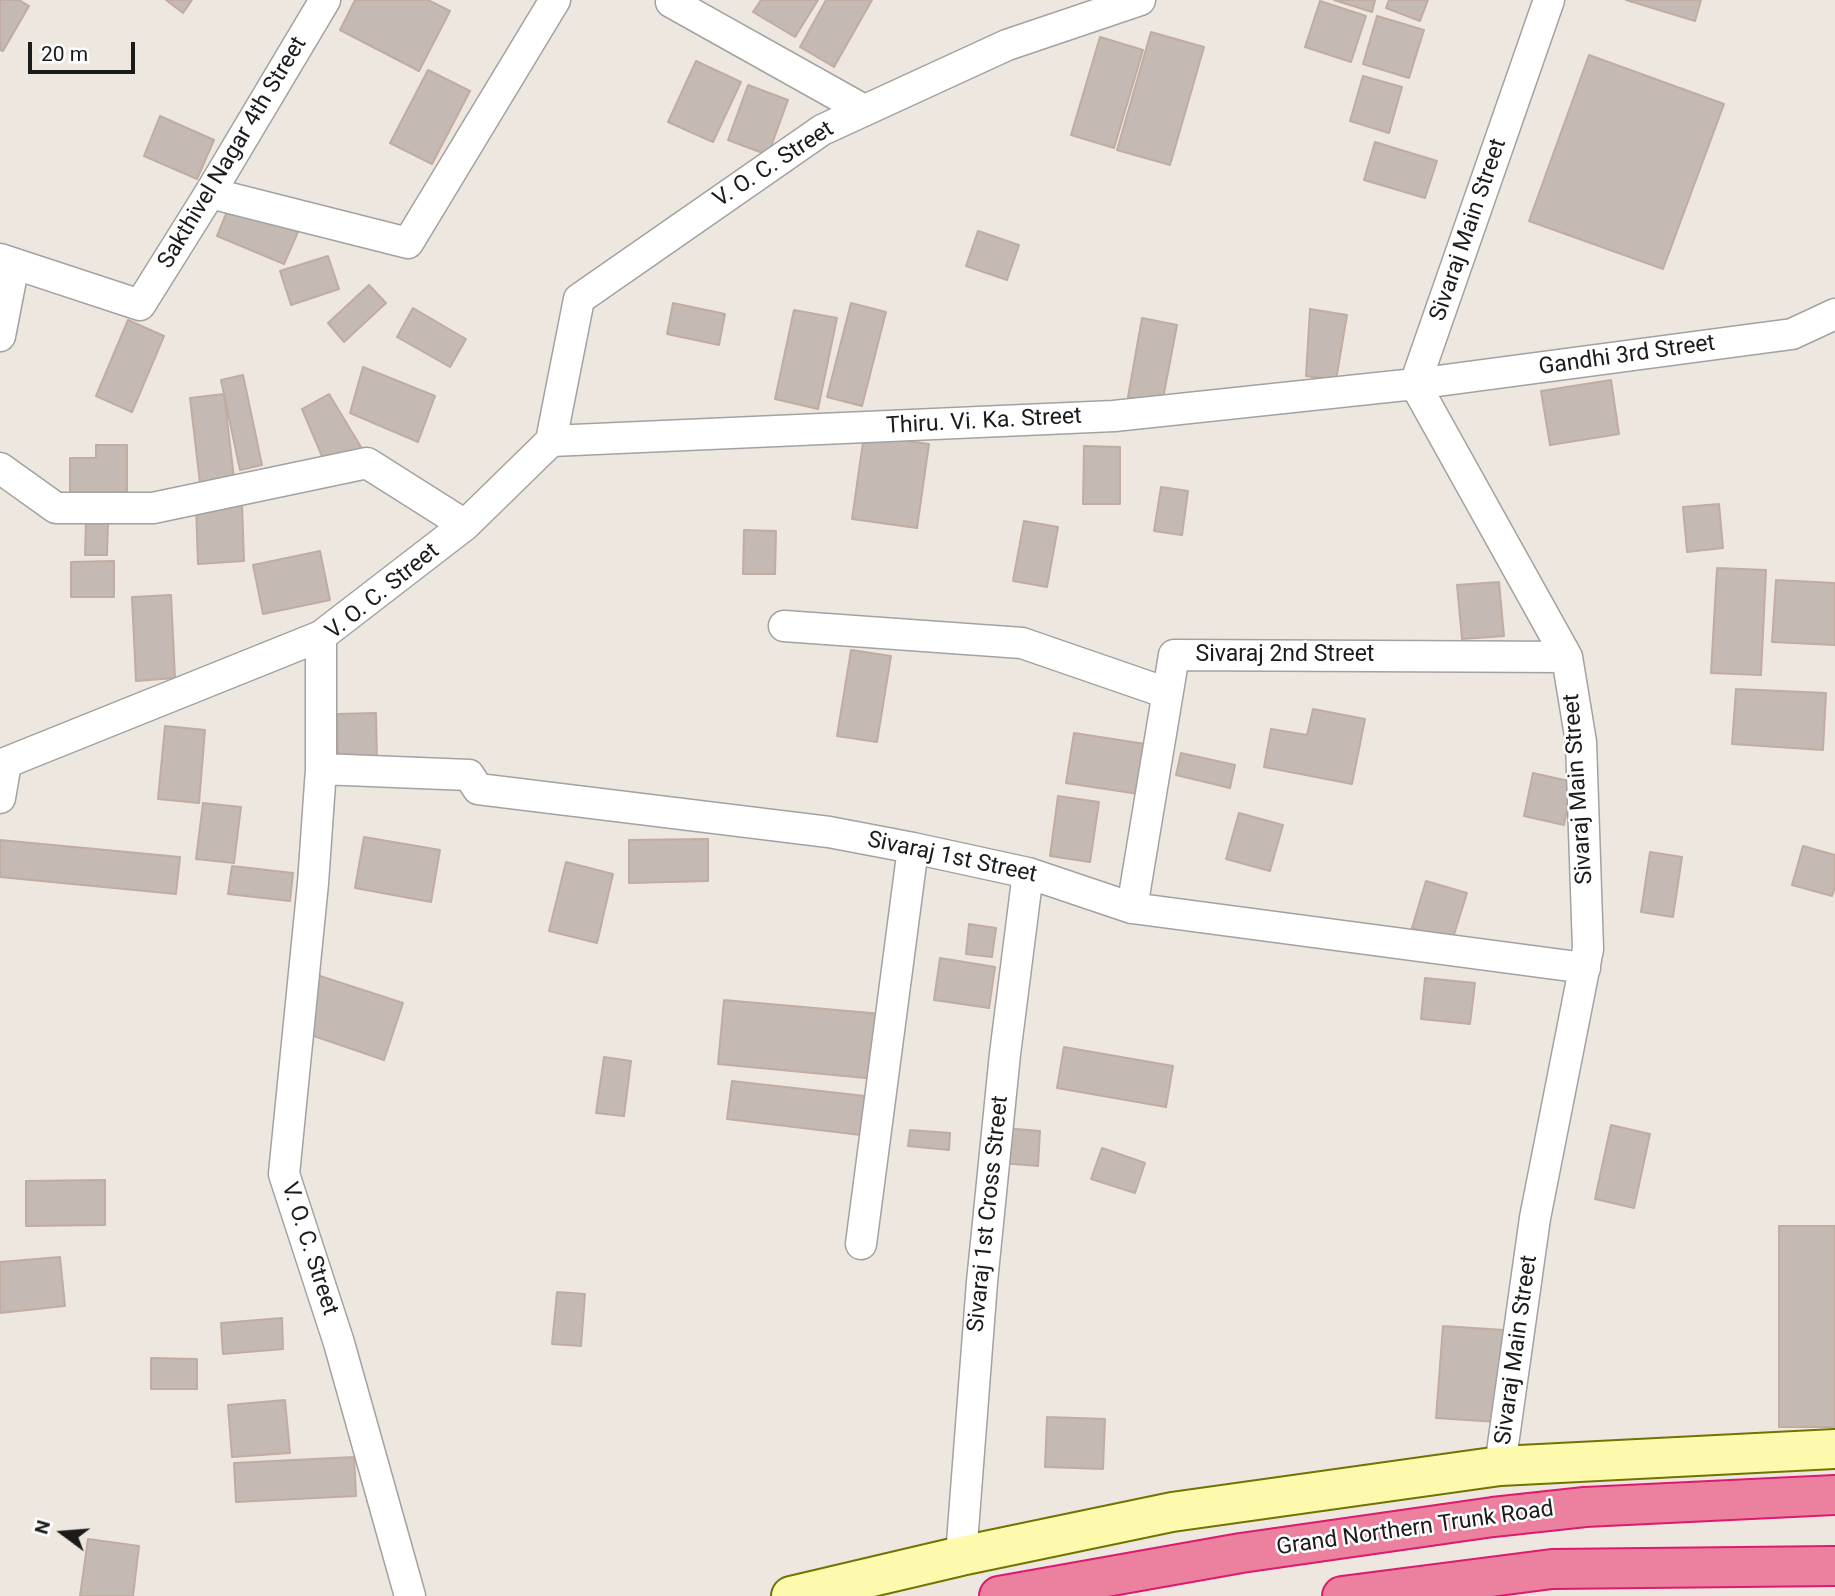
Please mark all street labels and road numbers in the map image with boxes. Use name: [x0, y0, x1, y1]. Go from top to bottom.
street label: Sakthivel Nagar 4th Street: [153, 32, 313, 274]
street label: V. O. C. Street: [709, 116, 839, 214]
street label: Sivaraj Main Street: [1425, 135, 1513, 325]
street label: Gandhi 3rd Street: [1537, 330, 1717, 382]
street label: Thiru. Vi. Ka. Street: [886, 403, 1082, 441]
street label: V. O. C. Street: [321, 538, 445, 646]
street label: Sivaraj 2nd Street: [1196, 641, 1374, 669]
street label: Sivaraj Main Street: [1559, 693, 1599, 885]
street label: Sivaraj 1st Street: [865, 827, 1039, 889]
street label: Sivaraj 1st Cross Street: [963, 1094, 1015, 1334]
street label: V. O. C. Street: [275, 1179, 343, 1319]
street label: Sivaraj Main Street: [1490, 1253, 1544, 1447]
street label: Grand Northern Trunk Road: [1275, 1496, 1555, 1562]

